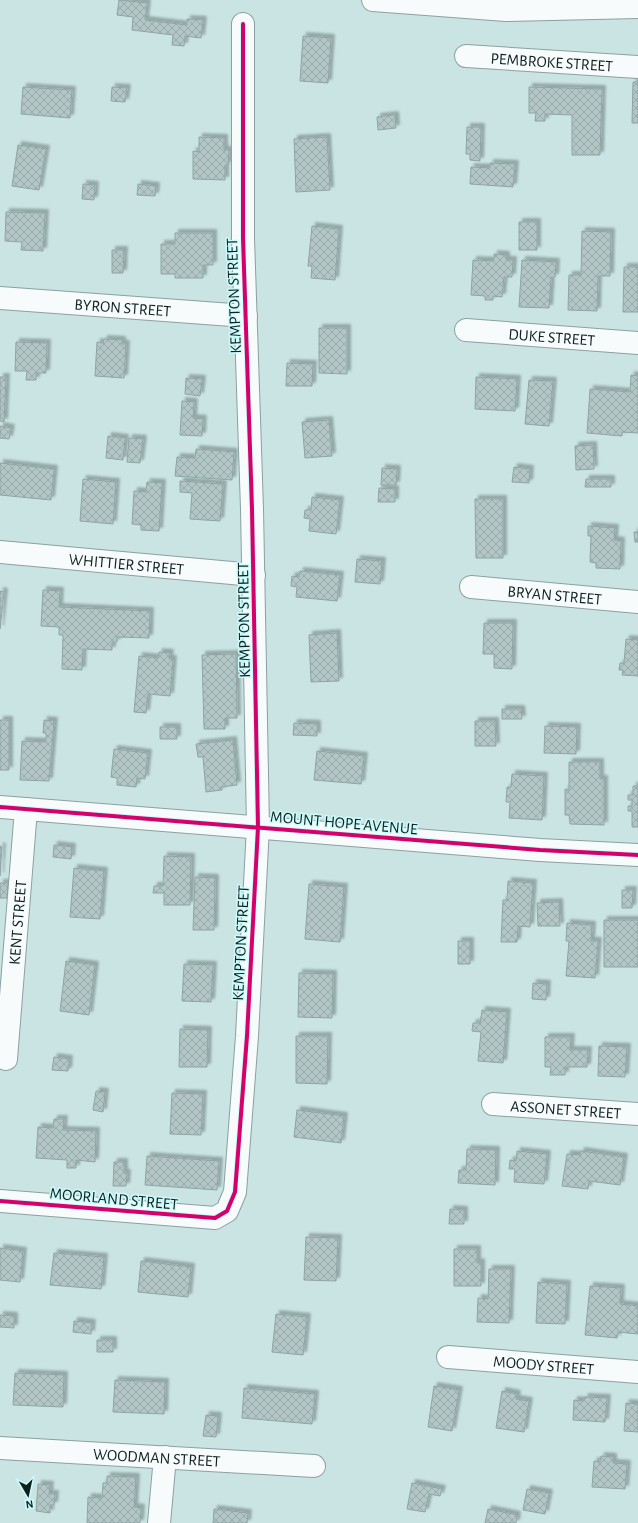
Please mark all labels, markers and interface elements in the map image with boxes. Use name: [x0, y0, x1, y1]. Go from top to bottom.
street label: PEMBROKE STREET: [490, 51, 614, 74]
street label: KEMPTON STREET: [224, 238, 244, 354]
street label: BYRON STREET: [74, 296, 172, 319]
street label: DUKE STREET: [508, 326, 596, 349]
street label: WHITTIER STREET: [68, 551, 185, 578]
street label: KEMPTON STREET: [235, 562, 253, 678]
street label: BRYAN STREET: [507, 583, 603, 608]
street label: MOUNT HOPE AVENUE: [270, 809, 419, 837]
street label: KENT STREET: [7, 879, 29, 966]
street label: KEMPTON STREET: [230, 885, 252, 1001]
street label: ASSONET STREET: [510, 1098, 622, 1122]
street label: MOORLAND STREET: [49, 1185, 179, 1213]
street label: MOODY STREET: [493, 1354, 595, 1378]
street label: WOODMAN STREET: [93, 1446, 221, 1470]
north arrow: [8, 1475, 48, 1515]
text: N: [25, 1498, 34, 1510]

